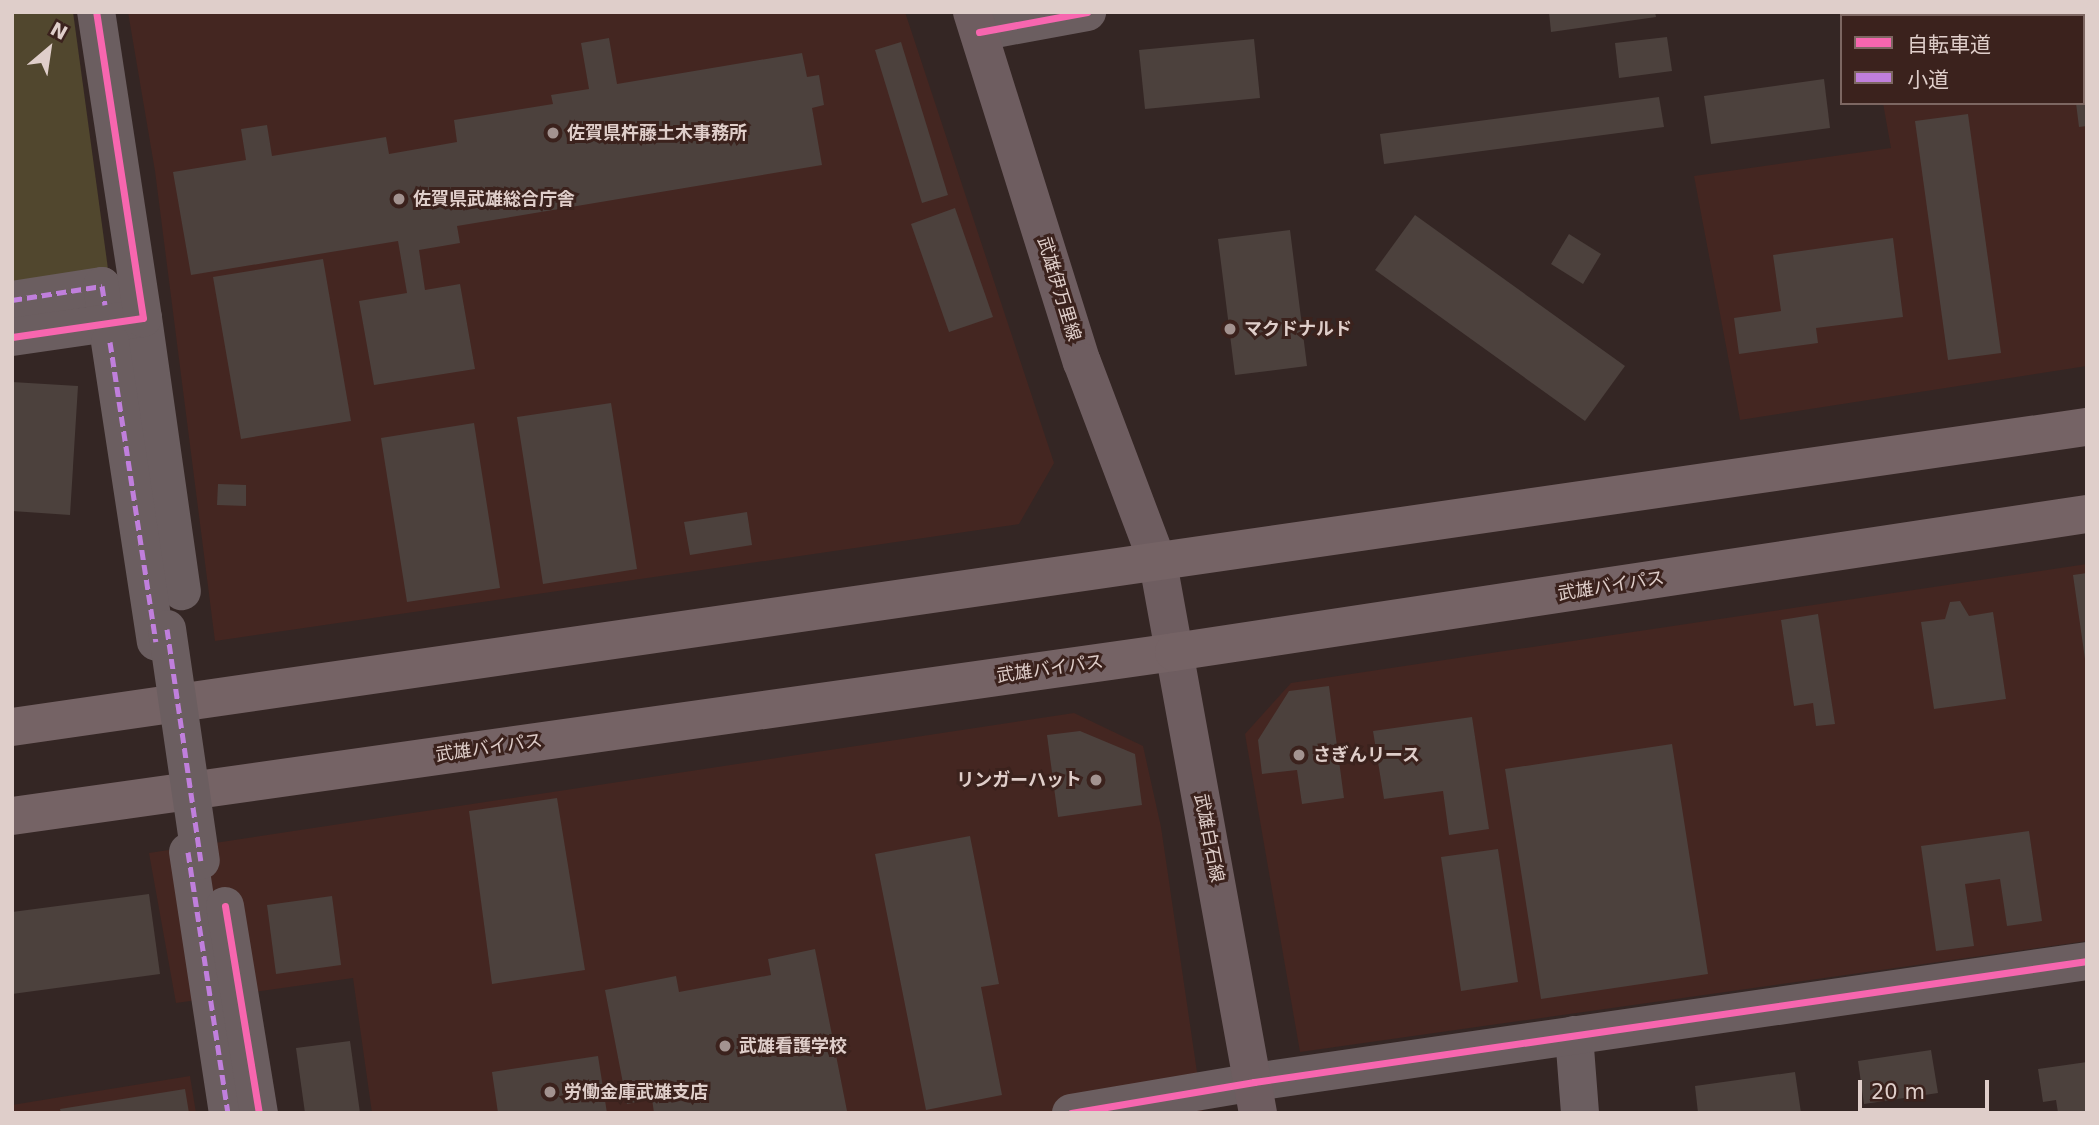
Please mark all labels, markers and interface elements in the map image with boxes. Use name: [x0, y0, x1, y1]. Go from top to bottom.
north arrow: [14, 14, 84, 84]
legend: [1840, 14, 2085, 105]
text: N: [47, 17, 71, 44]
text: 自転車道: [1907, 33, 1991, 57]
text: 小道: [1907, 68, 1949, 92]
place label: 佐賀県杵藤土木事務所: [567, 122, 747, 144]
marker: 佐賀県杵藤土木事務所: [545, 125, 561, 141]
place label: 佐賀県武雄総合庁舎: [413, 188, 575, 210]
marker: 佐賀県武雄総合庁舎: [391, 191, 407, 207]
street label: 武雄伊万里線: [1033, 234, 1085, 344]
place label: マクドナルド: [1244, 318, 1352, 340]
marker: マクドナルド: [1222, 321, 1238, 337]
street label: 武雄バイパス: [1556, 567, 1666, 605]
street label: 武雄バイパス: [995, 651, 1105, 687]
street label: 武雄バイパス: [434, 730, 544, 766]
place label: さぎんリース: [1313, 744, 1421, 766]
marker: さぎんリース: [1291, 747, 1307, 763]
place label: リンガーハット: [956, 769, 1082, 791]
marker: リンガーハット: [1088, 772, 1104, 788]
street label: 武雄白石線: [1190, 792, 1228, 884]
place label: 武雄看護学校: [739, 1035, 847, 1057]
marker: 武雄看護学校: [717, 1038, 733, 1054]
scale bar: [1861, 1066, 1992, 1110]
text: 20 m: [1871, 1080, 1925, 1104]
place label: 労働金庫武雄支店: [564, 1081, 708, 1103]
marker: 労働金庫武雄支店: [542, 1084, 558, 1100]

